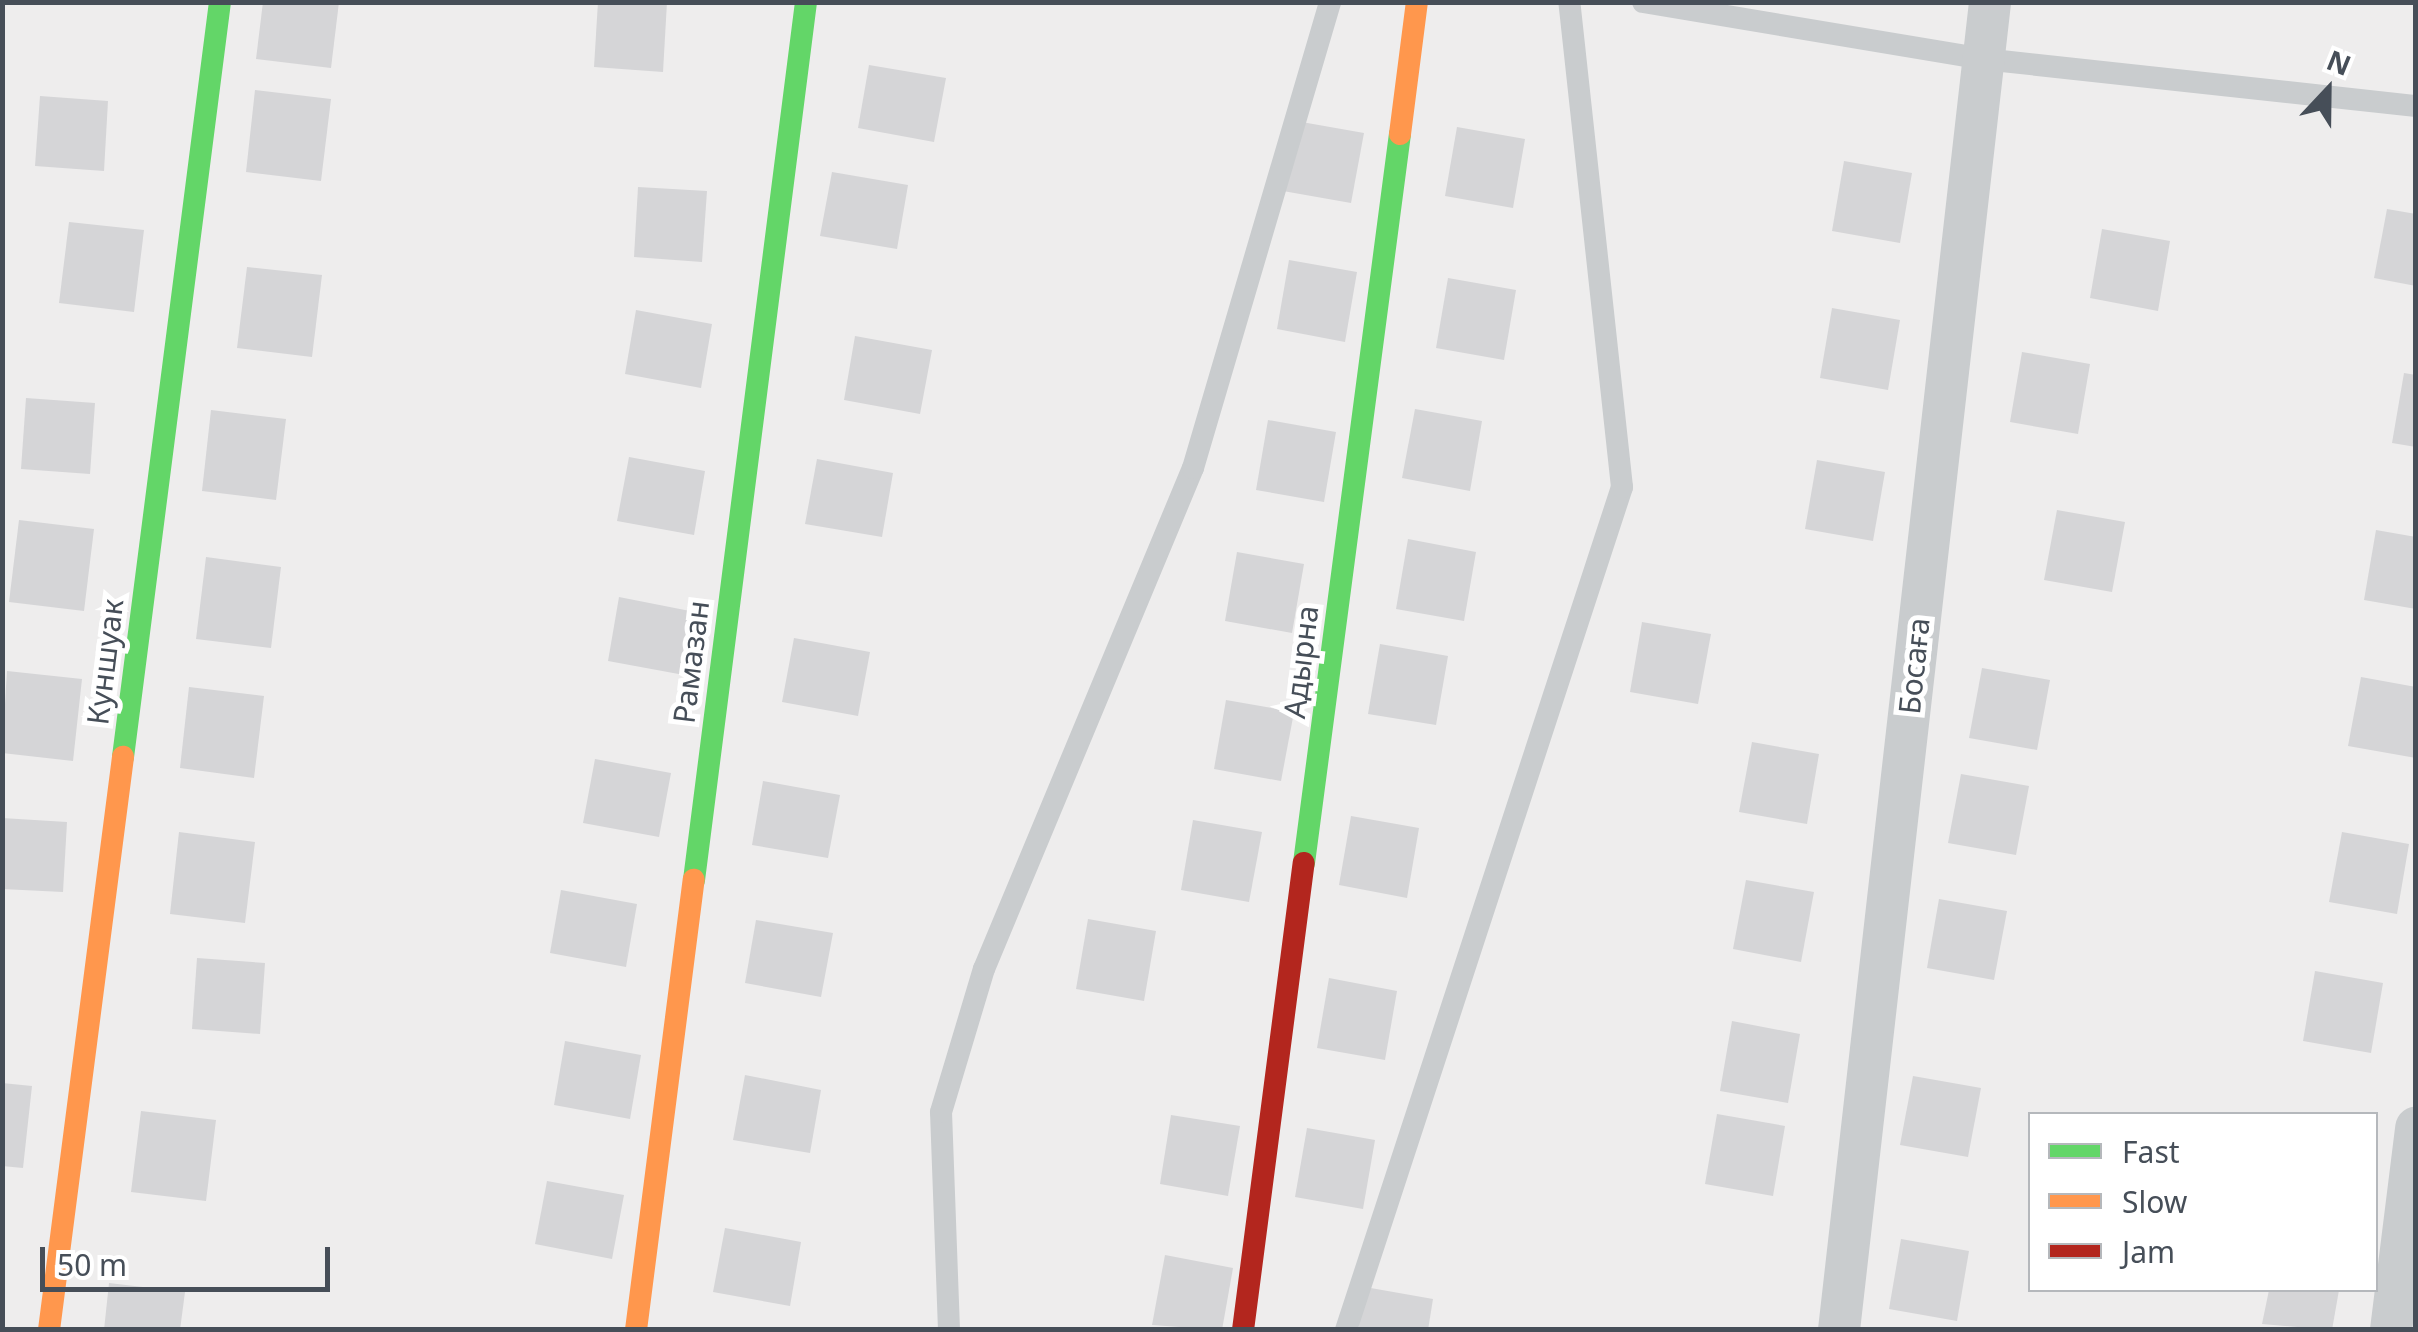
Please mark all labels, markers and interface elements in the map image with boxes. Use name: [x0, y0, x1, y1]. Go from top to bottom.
north arrow: [2278, 40, 2378, 140]
text: N: [2322, 40, 2357, 84]
street label: Куншуак: [79, 597, 131, 727]
street label: Рамазан: [666, 598, 716, 726]
street label: Адырна: [1276, 603, 1326, 721]
street label: Босаға: [1891, 616, 1937, 716]
legend: [2028, 1112, 2378, 1292]
text: Fast: [2122, 1131, 2180, 1172]
text: Slow: [2122, 1181, 2187, 1222]
scale bar: [45, 1227, 335, 1289]
text: Jam: [2122, 1231, 2175, 1272]
text: 50 m: [57, 1244, 127, 1285]

